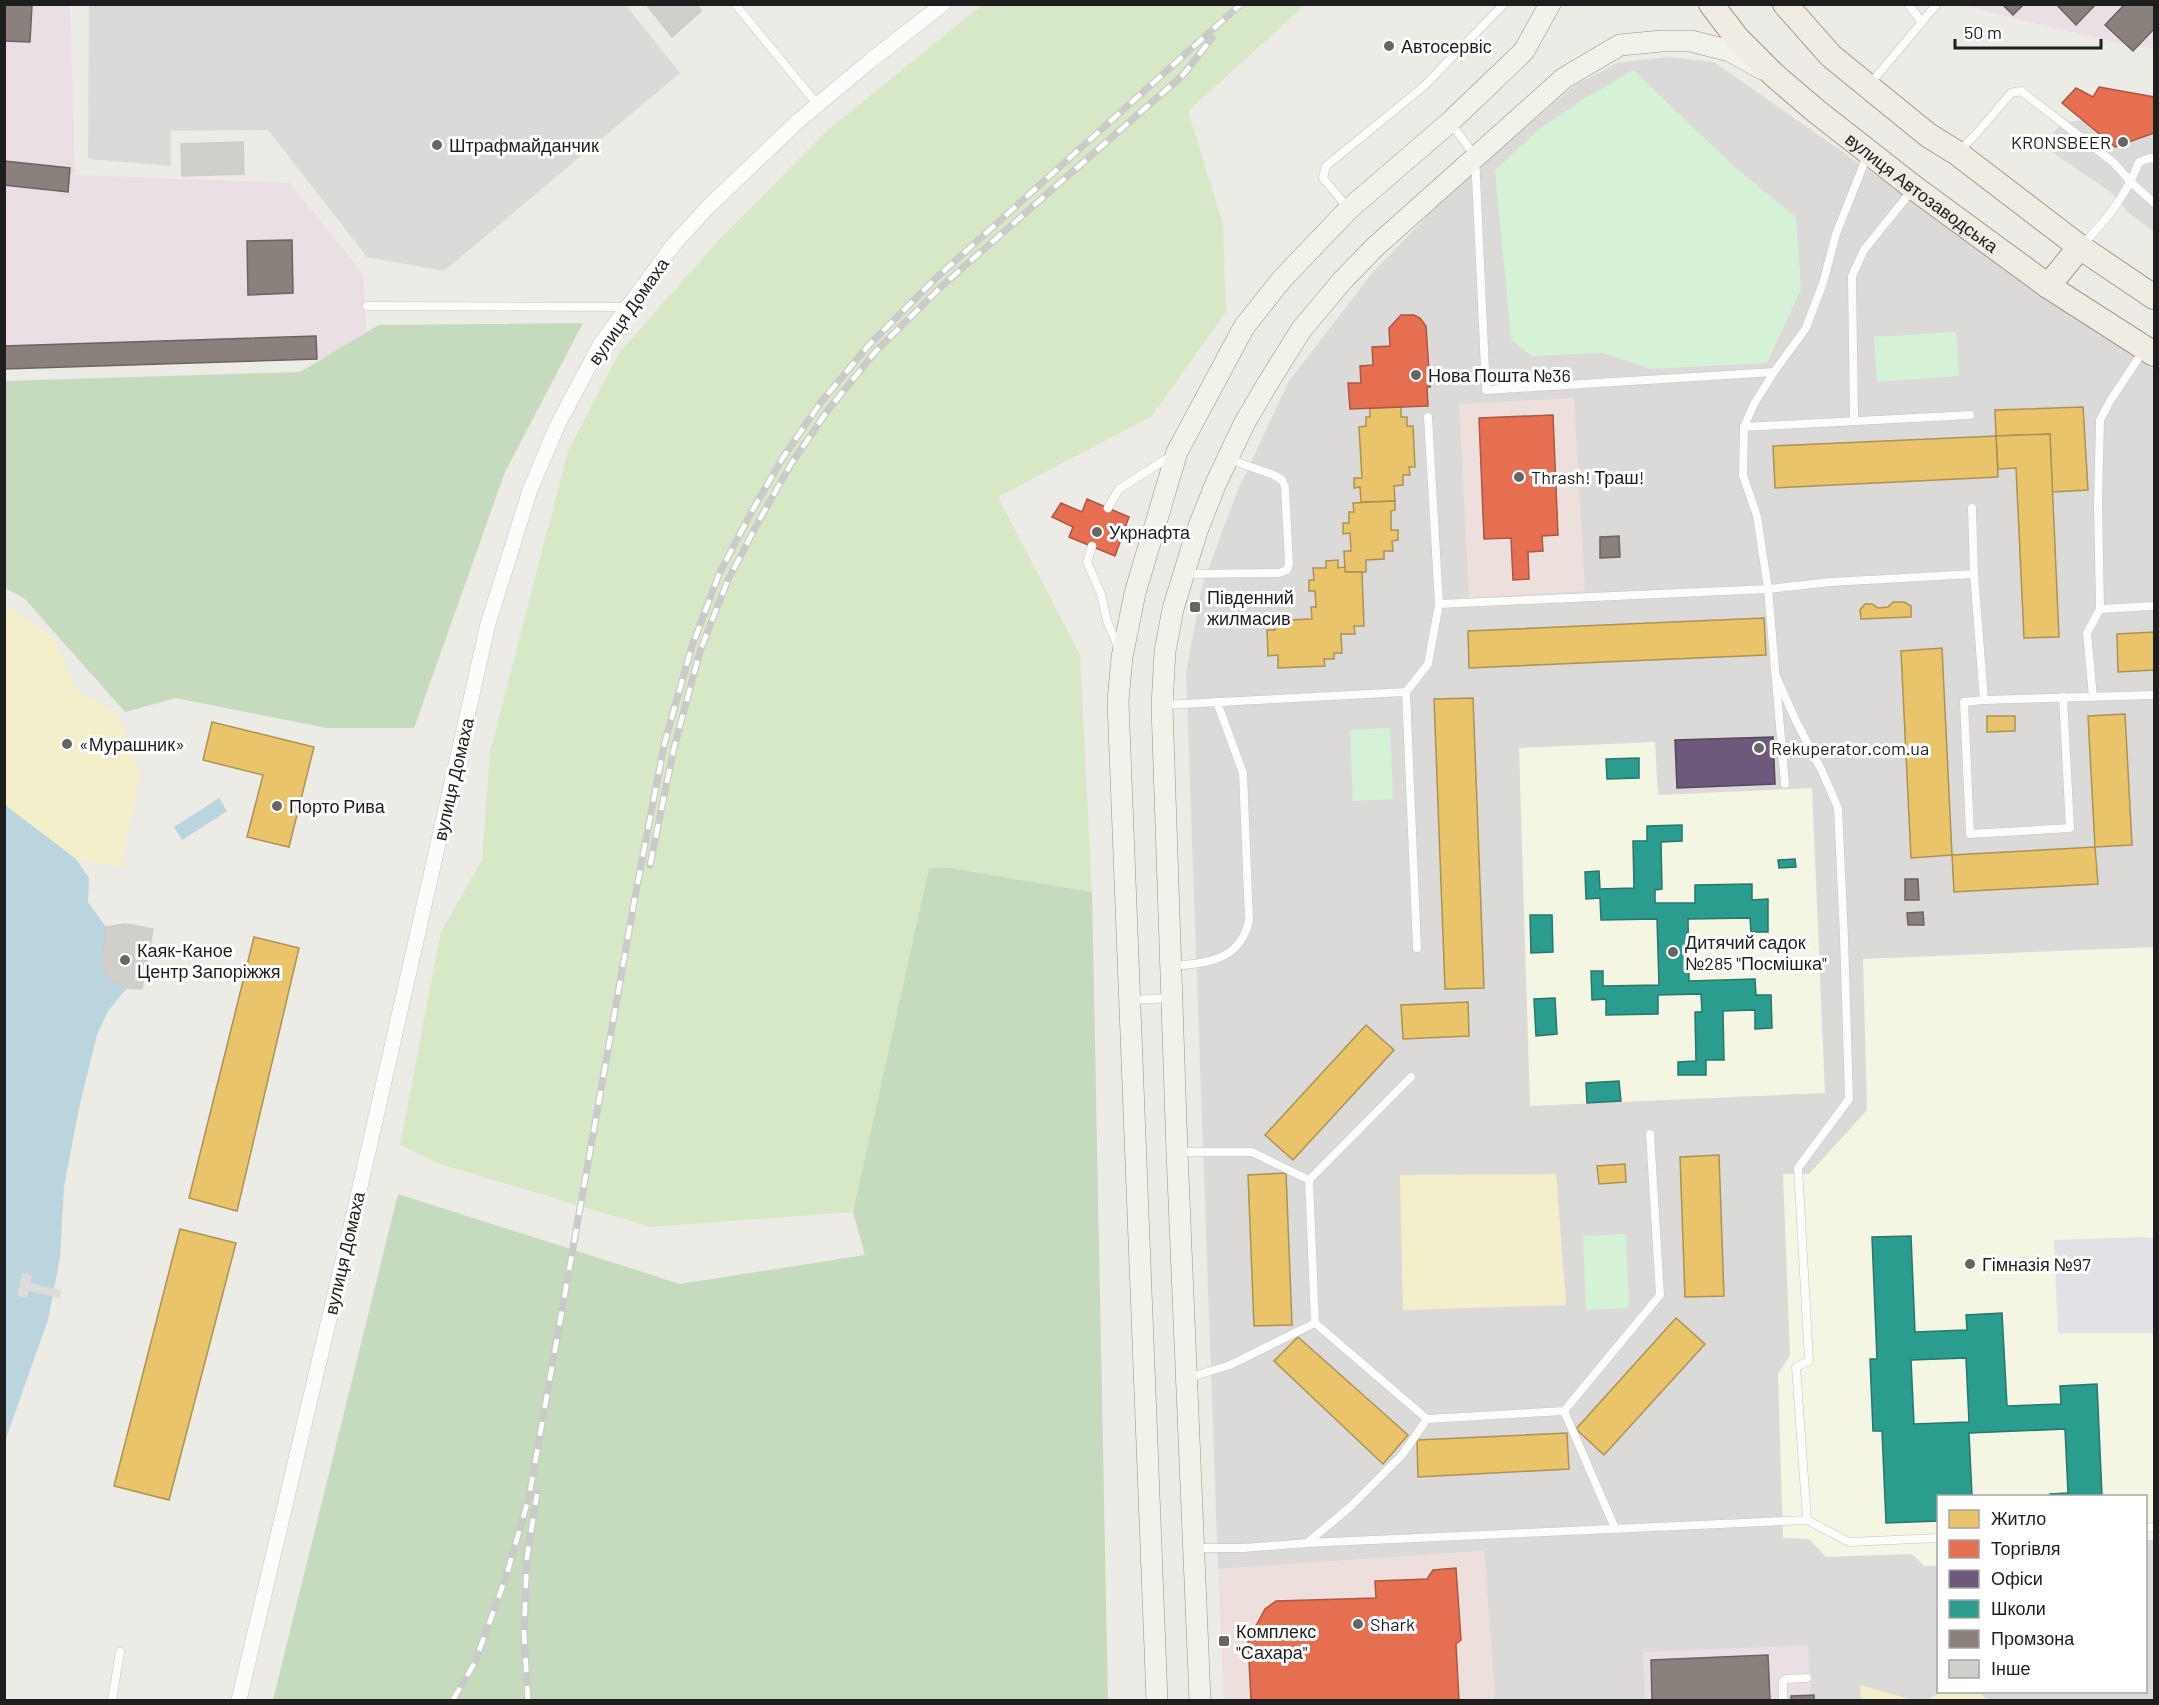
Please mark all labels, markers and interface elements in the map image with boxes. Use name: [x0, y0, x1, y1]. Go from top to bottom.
scale bar: [1955, 12, 2100, 50]
text: 50 m: [1964, 21, 2002, 43]
place label: Автосервіс: [1401, 35, 1492, 57]
marker: Автосервіс: [1382, 39, 1396, 53]
street label: вулиця Автозаводська: [1841, 127, 2003, 257]
place label: KRONSBEER: [2011, 131, 2111, 153]
place label: Штрафмайданчик: [449, 134, 599, 156]
marker: KRONSBEER: [2116, 135, 2130, 149]
marker: Штрафмайданчик: [430, 138, 444, 152]
street label: вулиця Домаха: [583, 252, 674, 369]
place label: Нова Пошта №36: [1428, 364, 1571, 386]
marker: Нова Пошта №36: [1409, 368, 1423, 382]
place label: Thrash! Траш!: [1531, 466, 1645, 488]
marker: Thrash! Траш!: [1512, 470, 1526, 484]
place label: Укрнафта: [1109, 521, 1191, 543]
marker: Укрнафта: [1090, 525, 1104, 539]
place label: Південний жилмасив: [1207, 586, 1294, 629]
marker: Південний жилмасив: [1188, 600, 1202, 614]
street label: вулиця Домаха: [428, 714, 478, 843]
place label: «Мурашник»: [79, 733, 185, 755]
marker: «Мурашник»: [60, 737, 74, 751]
place label: Rekuperator.com.ua: [1771, 737, 1929, 759]
marker: Rekuperator.com.ua: [1752, 741, 1766, 755]
place label: Порто Рива: [289, 795, 386, 817]
marker: Порто Рива: [270, 799, 284, 813]
place label: Дитячий садок №285 "Посмішка": [1685, 931, 1827, 974]
place label: Каяк-Каное Центр Запоріжжя: [137, 939, 281, 982]
marker: Дитячий садок №285 "Посмішка": [1666, 945, 1680, 959]
marker: Каяк-Каное Центр Запоріжжя: [118, 953, 132, 967]
street label: вулиця Домаха: [319, 1188, 369, 1317]
place label: Гімназія №97: [1982, 1253, 2091, 1275]
marker: Гімназія №97: [1963, 1257, 1977, 1271]
legend: [1937, 1495, 2147, 1693]
text: Житло: [1991, 1507, 2046, 1529]
text: Торгівля: [1991, 1537, 2061, 1559]
text: Офіси: [1991, 1567, 2043, 1589]
text: Школи: [1991, 1597, 2046, 1619]
place label: Shark: [1370, 1613, 1415, 1635]
marker: Shark: [1351, 1617, 1365, 1631]
place label: Комплекс "Сахара": [1236, 1620, 1316, 1663]
text: Промзона: [1991, 1627, 2075, 1649]
marker: Комплекс "Сахара": [1217, 1634, 1231, 1648]
text: Інше: [1991, 1657, 2030, 1679]

